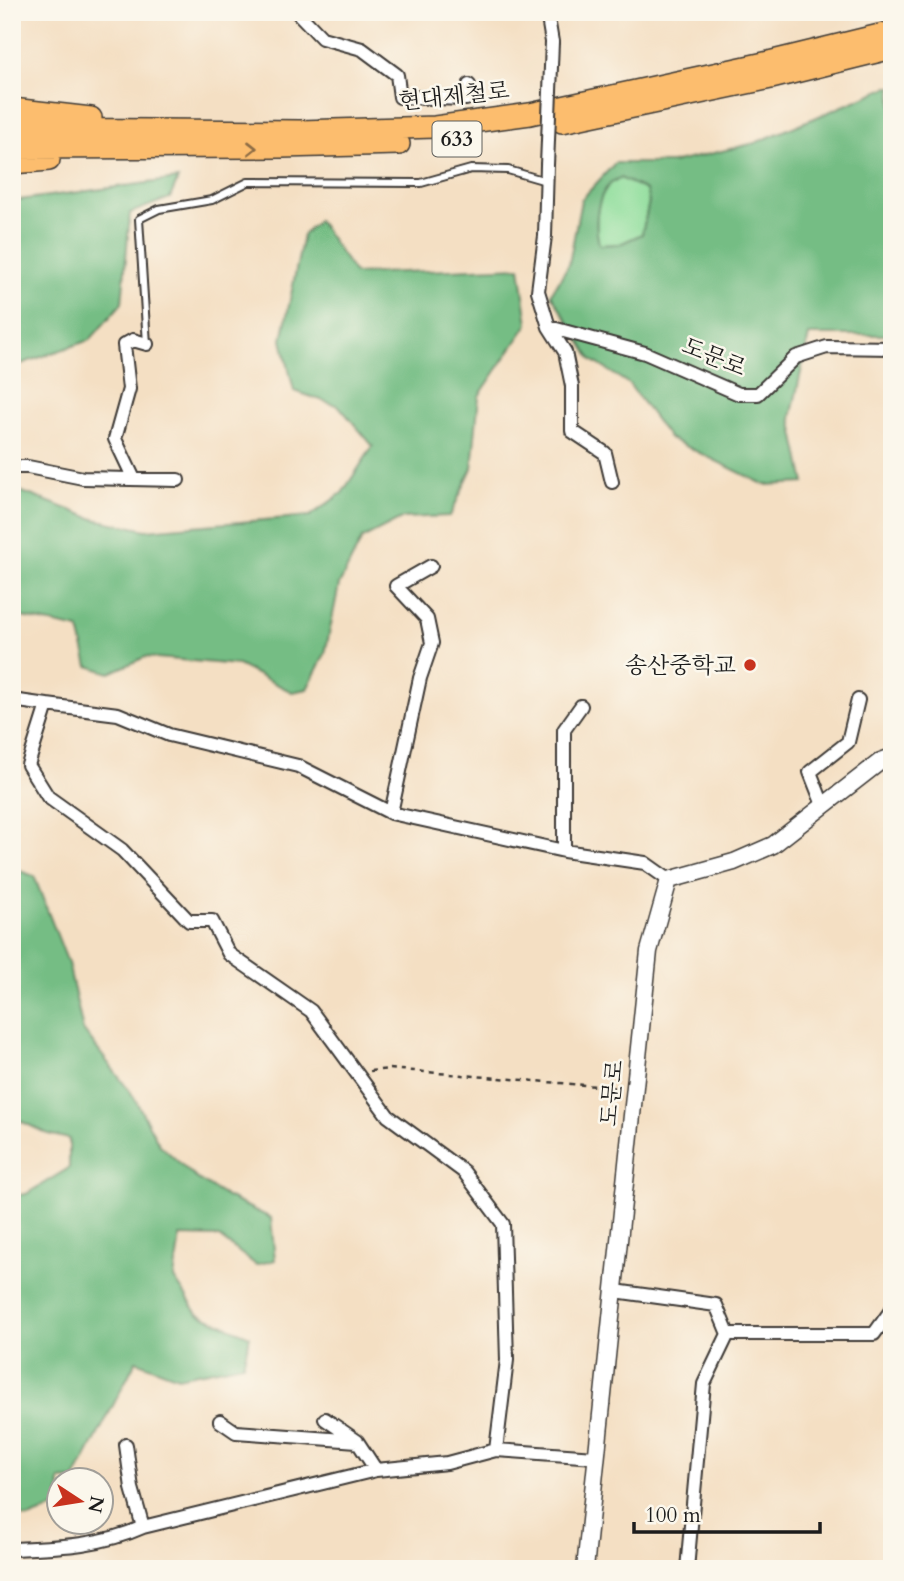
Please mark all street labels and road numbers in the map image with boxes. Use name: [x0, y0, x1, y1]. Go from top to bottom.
street label: 현대제철로: [397, 75, 511, 117]
road number: 633: [433, 122, 482, 156]
street label: 도문로: [677, 330, 751, 384]
street label: 도문로: [593, 1058, 631, 1128]

